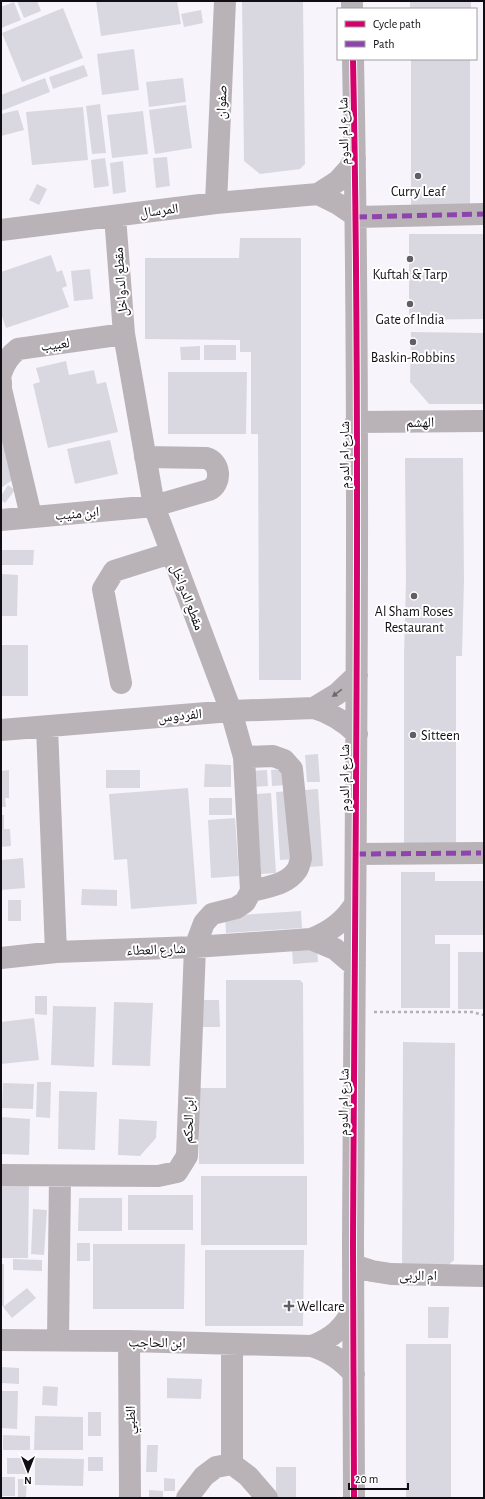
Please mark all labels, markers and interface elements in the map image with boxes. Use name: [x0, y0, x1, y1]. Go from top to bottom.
legend: [337, 8, 477, 60]
text: Cycle path: [373, 18, 421, 31]
text: Path: [373, 38, 395, 50]
street label: صفوان: [214, 85, 231, 120]
street label: شارع ام الدوم: [336, 97, 354, 165]
marker: Curry Leaf: [413, 171, 423, 181]
place label: Curry Leaf: [391, 185, 446, 199]
street label: المرسال: [139, 202, 179, 221]
street label: مقطع الدواخل: [112, 247, 132, 317]
marker: Kuftah & Tarp: [405, 254, 415, 264]
place label: Kuftah & Tarp: [372, 268, 448, 282]
marker: Gate of India: [405, 299, 415, 309]
place label: Gate of India: [376, 313, 445, 327]
street label: لعبيب: [40, 336, 71, 354]
marker: Baskin-Robbins: [408, 337, 418, 347]
place label: Baskin-Robbins: [371, 351, 455, 365]
street label: الهشم: [406, 416, 434, 432]
street label: شارع ام الدوم: [338, 421, 354, 489]
street label: ابن منيب: [54, 505, 100, 524]
street label: مقطع الدواخل: [166, 562, 206, 633]
marker: Al Sham Roses Restaurant: [409, 591, 419, 601]
place label: Al Sham Roses Restaurant: [375, 605, 453, 635]
one-way arrow: [331, 689, 342, 698]
street label: الفردوس: [158, 707, 203, 726]
place label: Sitteen: [421, 729, 460, 743]
marker: Sitteen: [408, 730, 418, 740]
street label: شارع ام الدوم: [338, 744, 354, 812]
street label: شارع العطاء: [126, 942, 186, 960]
street label: شارع ام الدوم: [336, 1068, 354, 1136]
street label: ابن الحكم: [181, 1096, 199, 1144]
street label: ام الربى: [399, 1269, 437, 1285]
place label: Wellcare: [297, 1300, 345, 1314]
marker: Wellcare: [284, 1301, 294, 1311]
street label: ابن الحاجب: [128, 1336, 186, 1351]
street label: الظبي: [124, 1406, 142, 1434]
north arrow: [8, 1451, 48, 1491]
scale bar: [349, 1465, 408, 1491]
text: 20 m: [355, 1473, 378, 1485]
text: N: [24, 1475, 32, 1486]

